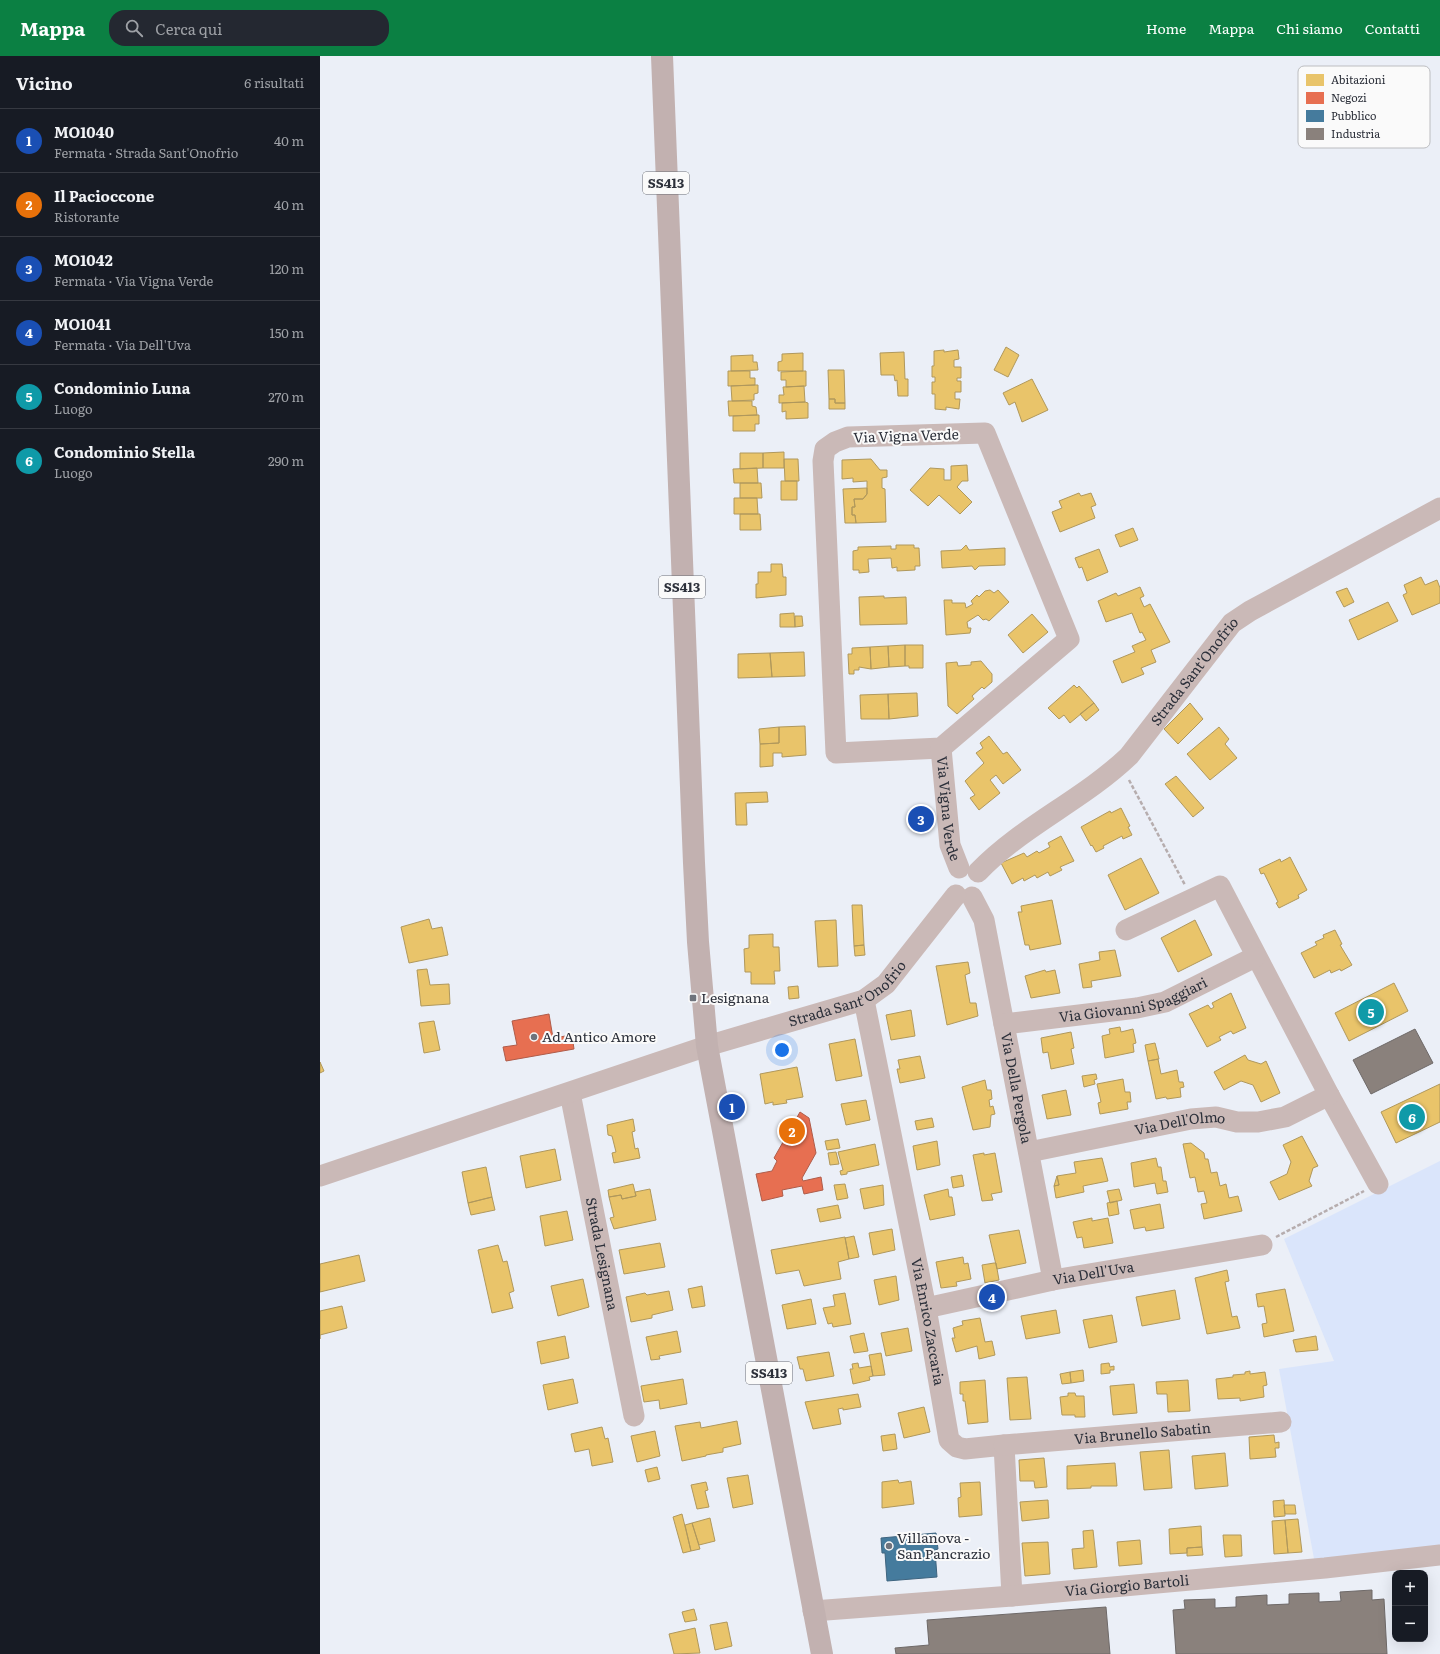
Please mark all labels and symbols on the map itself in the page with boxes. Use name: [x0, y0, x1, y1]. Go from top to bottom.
legend: [1298, 66, 1430, 148]
text: Abitazioni: [1331, 71, 1386, 87]
text: Negozi: [1331, 89, 1367, 105]
text: Pubblico: [1331, 107, 1376, 123]
text: Industria: [1331, 125, 1380, 141]
road number: SS413: [643, 172, 689, 194]
street label: Via Vigna Verde: [853, 423, 959, 447]
road number: SS413: [659, 576, 705, 598]
street label: Strada Sant'Onofrio: [1145, 611, 1242, 729]
street label: Via Vigna Verde: [933, 755, 966, 864]
pin: 3: [908, 804, 934, 834]
street label: Strada Sant'Onofrio: [786, 956, 910, 1031]
street label: Via Giovanni Spaggiari: [1058, 971, 1211, 1026]
place label: Lesignana: [701, 987, 770, 1007]
marker: Lesignana: [688, 993, 698, 1003]
pin: 5: [1358, 997, 1384, 1027]
place label: Ad Antico Amore: [542, 1026, 656, 1046]
street label: Via Della Pergola: [997, 1031, 1038, 1145]
marker: Ad Antico Amore: [529, 1032, 539, 1042]
your location: [772, 1040, 792, 1060]
pin: 1: [719, 1092, 745, 1122]
pin: 6: [1399, 1102, 1425, 1132]
street label: Via Dell'Olmo: [1133, 1106, 1228, 1139]
pin: 2: [779, 1116, 805, 1146]
street label: Strada Lesignana: [582, 1195, 624, 1312]
street label: Via Enrico Zaccaria: [907, 1256, 950, 1387]
street label: Via Dell'Uva: [1051, 1256, 1136, 1289]
pin: 4: [979, 1282, 1005, 1312]
road number: SS413: [746, 1362, 792, 1384]
street label: Via Brunello Sabatin: [1073, 1417, 1212, 1448]
place label: Villanova - San Pancrazio: [897, 1527, 991, 1563]
marker: Villanova - San Pancrazio: [884, 1541, 894, 1551]
street label: Via Giorgio Bartoli: [1064, 1569, 1190, 1600]

